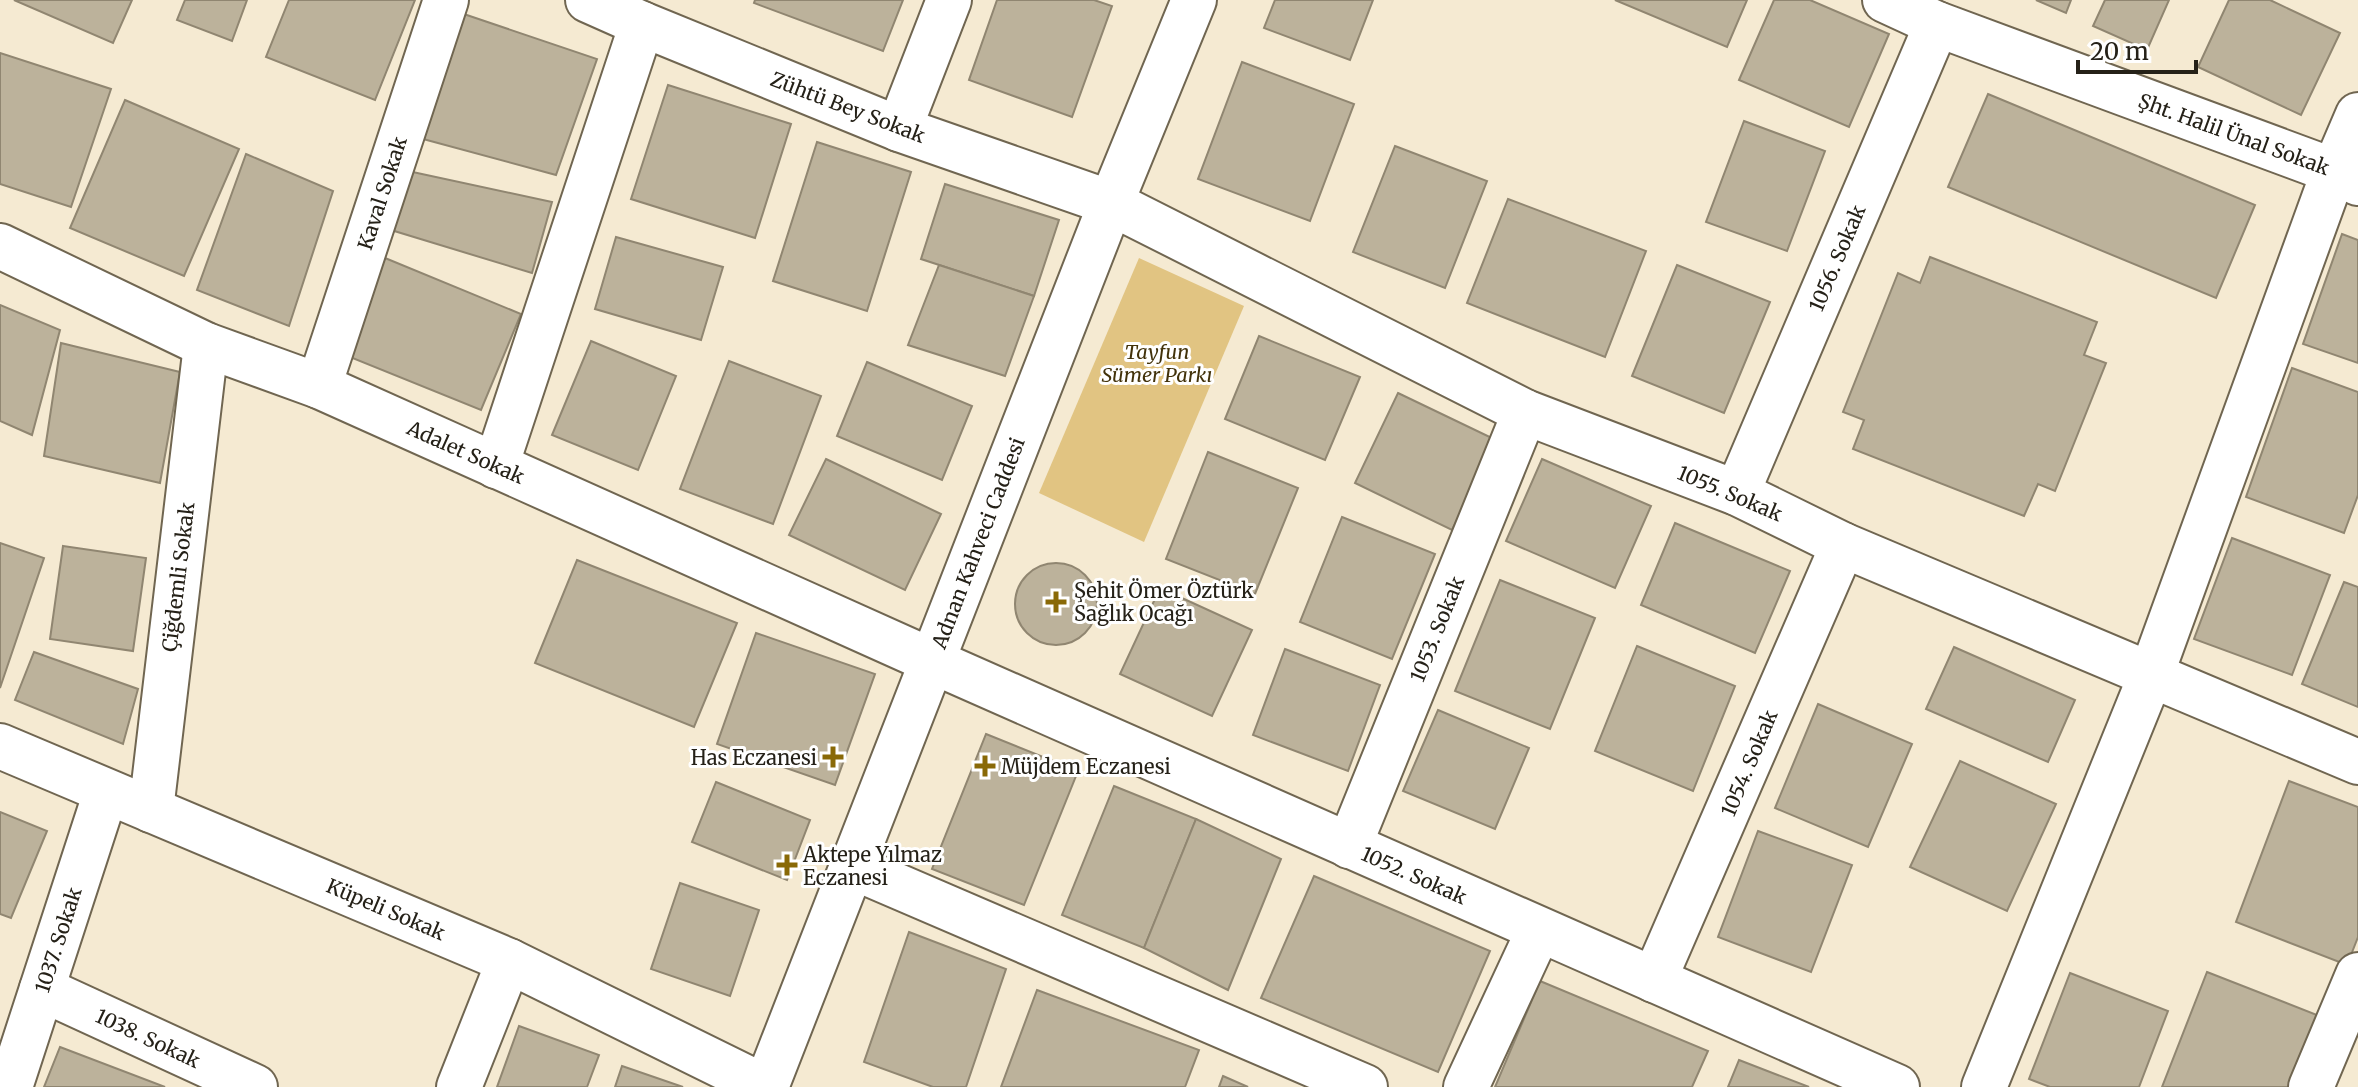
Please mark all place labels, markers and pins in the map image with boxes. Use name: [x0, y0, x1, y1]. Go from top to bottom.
place label: Şehit Ömer Öztürk Sağlık Ocağı: [1074, 578, 1254, 626]
marker: Şehit Ömer Öztürk Sağlık Ocağı: [1045, 591, 1067, 613]
place label: Has Eczanesi: [691, 745, 817, 770]
marker: Has Eczanesi: [824, 748, 842, 766]
place label: Müjdem Eczanesi: [1001, 754, 1171, 779]
marker: Müjdem Eczanesi: [976, 757, 994, 775]
place label: Aktepe Yılmaz Eczanesi: [802, 842, 942, 890]
marker: Aktepe Yılmaz Eczanesi: [778, 856, 796, 874]

